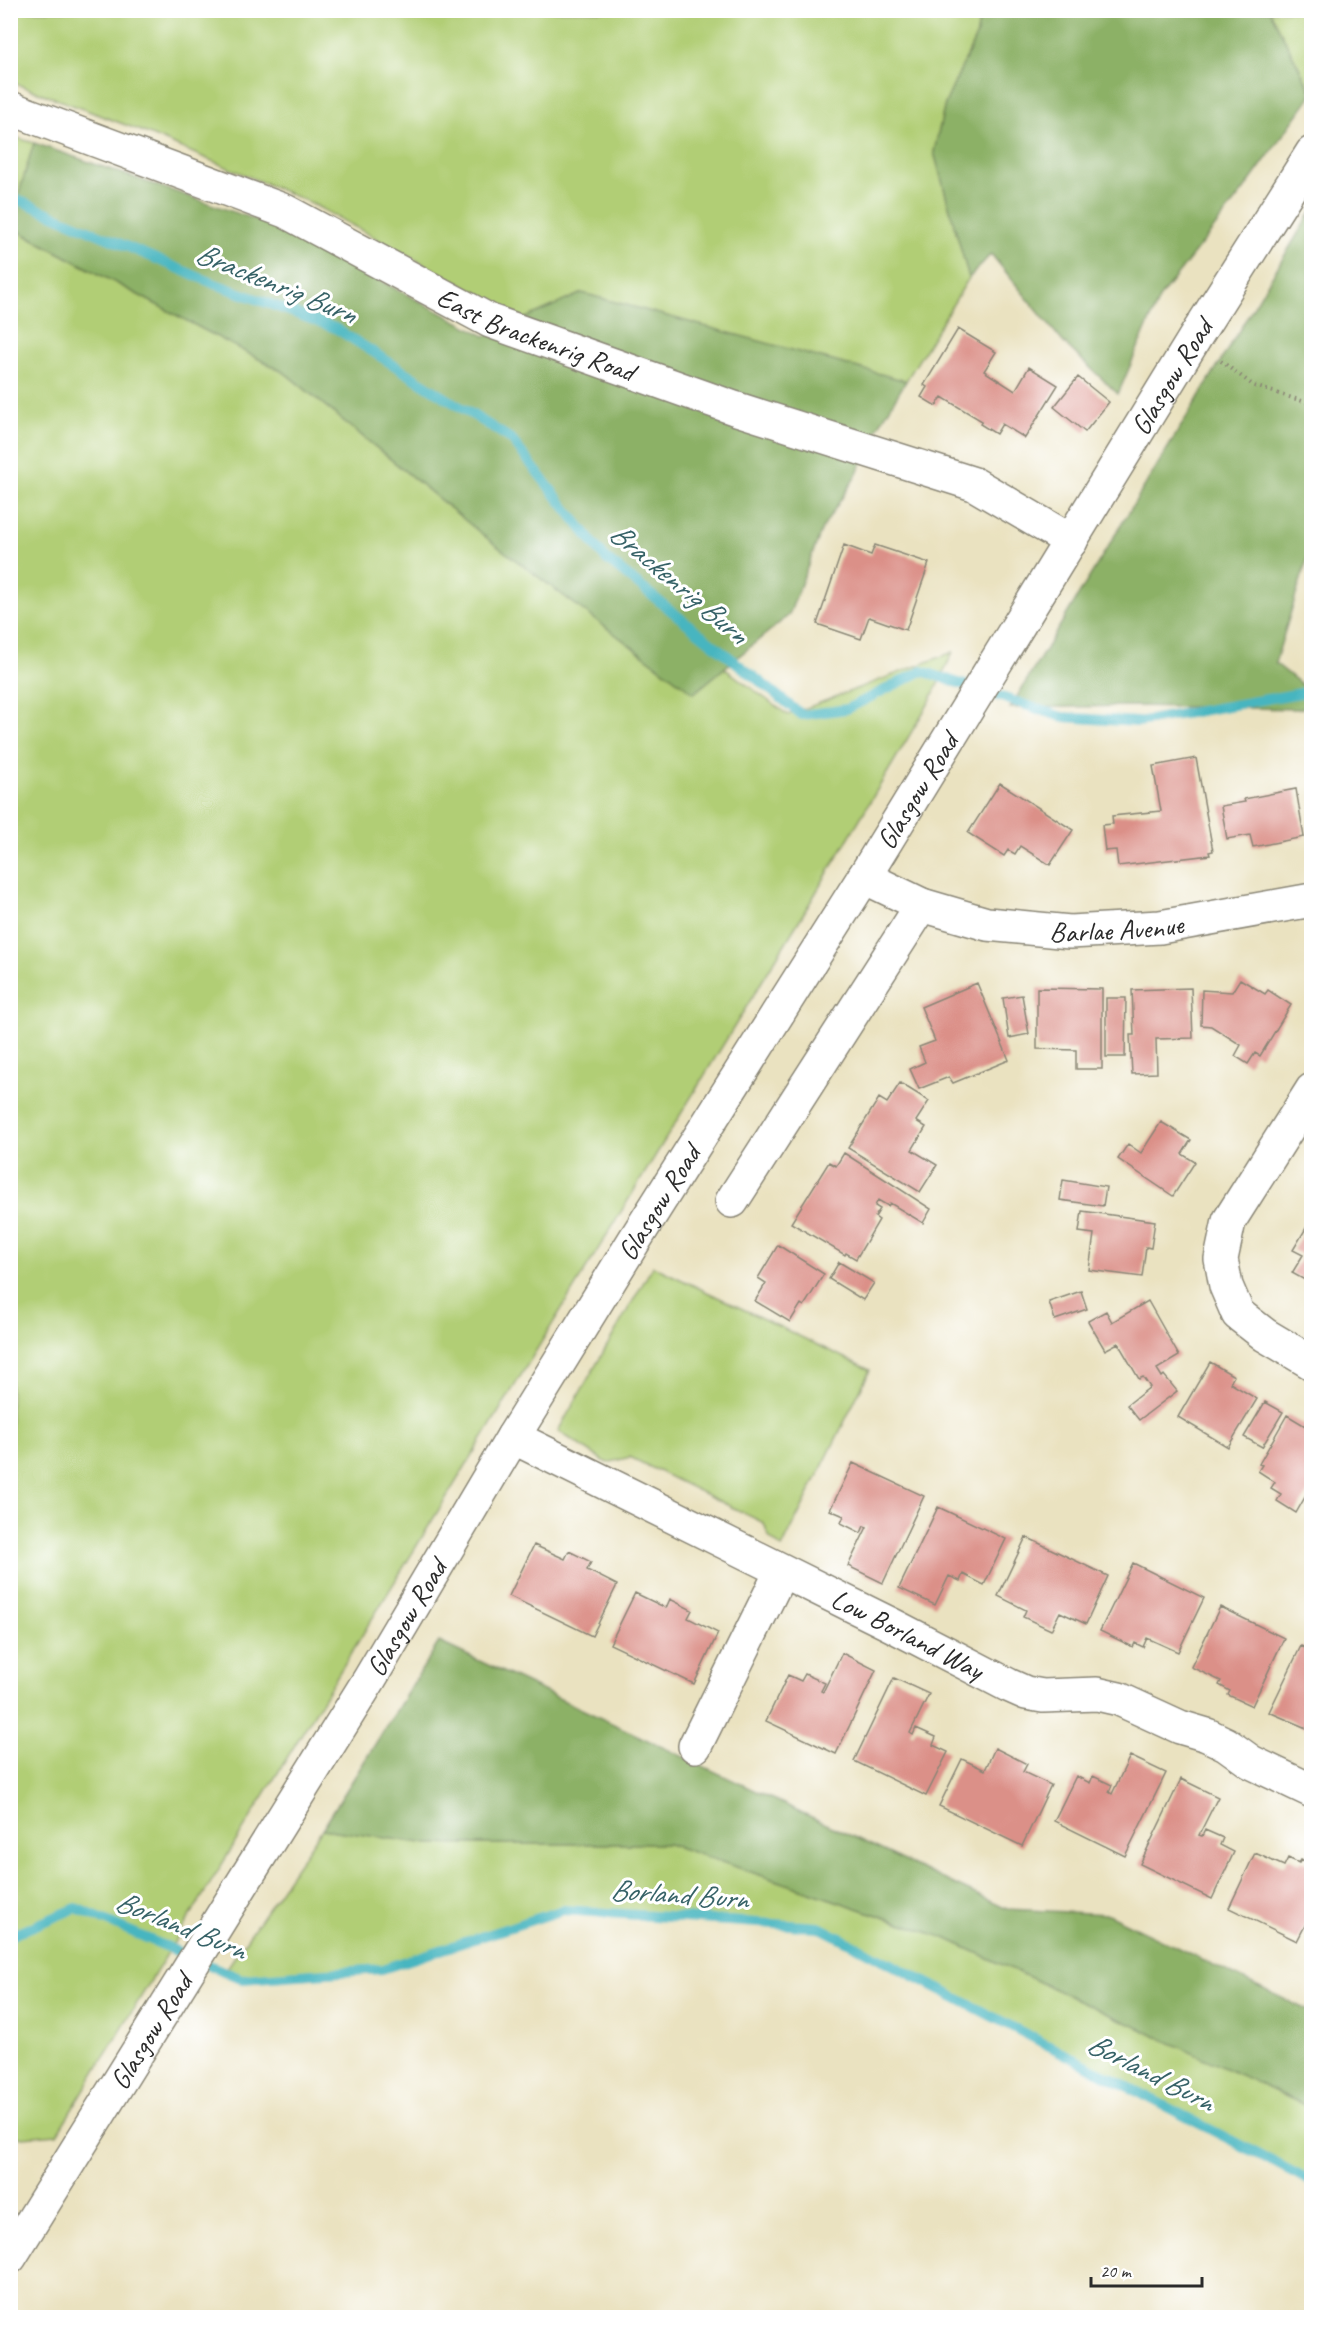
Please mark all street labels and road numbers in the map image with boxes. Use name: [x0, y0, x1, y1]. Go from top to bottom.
street label: East Brackenrig Road: [431, 279, 643, 390]
street label: Glasgow Road: [1122, 309, 1222, 441]
street label: Glasgow Road: [868, 723, 968, 855]
street label: Barlae Avenue: [1048, 905, 1188, 950]
street label: Glasgow Road: [609, 1135, 710, 1266]
street label: Glasgow Road: [358, 1550, 456, 1682]
street label: Low Borland Way: [826, 1580, 992, 1688]
street label: Glasgow Road: [101, 1964, 202, 2095]

